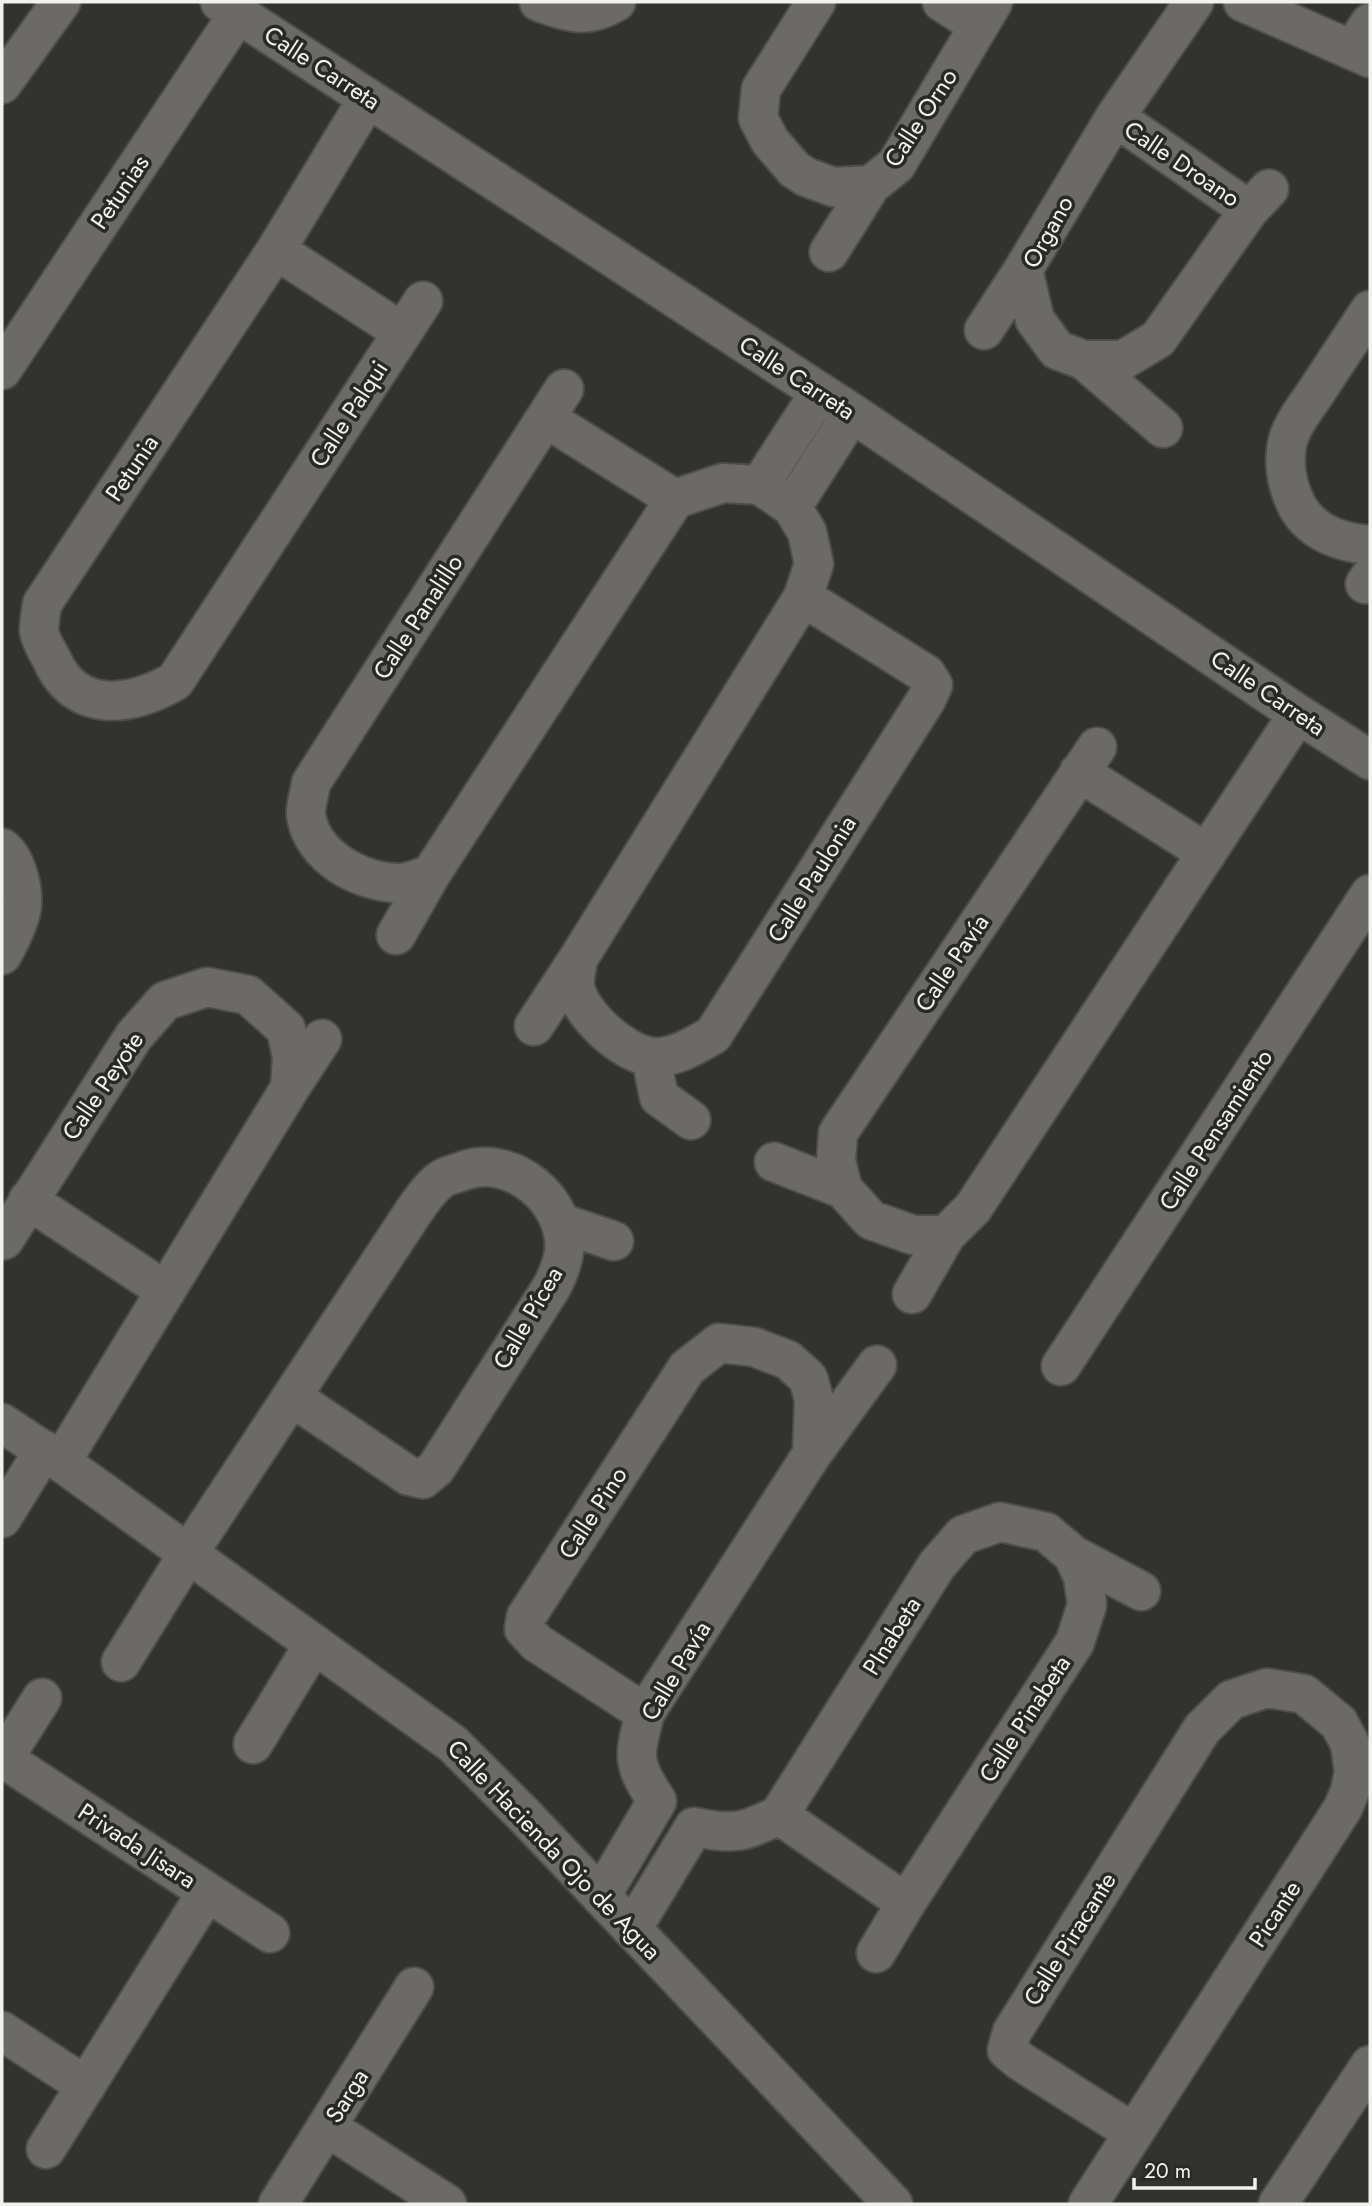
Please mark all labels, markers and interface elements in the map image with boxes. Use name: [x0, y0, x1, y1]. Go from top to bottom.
street label: Calle Carreta: [257, 17, 387, 118]
street label: Calle Orno: [876, 61, 966, 174]
street label: Calle Droano: [1117, 112, 1247, 215]
street label: Petunias: [82, 147, 157, 236]
street label: Organo: [1013, 189, 1082, 274]
street label: Calle Carreta: [732, 327, 862, 428]
street label: Calle Palqui: [301, 354, 396, 474]
street label: Petunia: [97, 427, 167, 508]
street label: Calle Panalillo: [364, 547, 471, 686]
street label: Calle Carreta: [1204, 641, 1333, 744]
street label: Calle Paulonia: [759, 808, 865, 949]
street label: Calle Pavía: [906, 907, 997, 1018]
street label: Calle Peyote: [53, 1024, 152, 1147]
street label: Calle Pensamiento: [1150, 1042, 1281, 1217]
street label: Calle Pícea: [484, 1260, 571, 1376]
street label: Calle Pino: [550, 1460, 635, 1566]
street label: PInabeta: [854, 1590, 929, 1682]
street label: Calle Pavía: [632, 1614, 719, 1727]
street label: Calle Pinabeta: [970, 1648, 1079, 1789]
street label: Calle Hacienda Ojo de Agua: [439, 1732, 669, 1968]
street label: Privada Jisara: [71, 1794, 203, 1897]
street label: Calle Piracante: [1015, 1865, 1125, 2012]
street label: Picante: [1240, 1874, 1309, 1954]
street label: Sarga: [316, 2062, 377, 2130]
scale bar: [1134, 2146, 1255, 2190]
text: 20 m: [1144, 2156, 1191, 2186]

